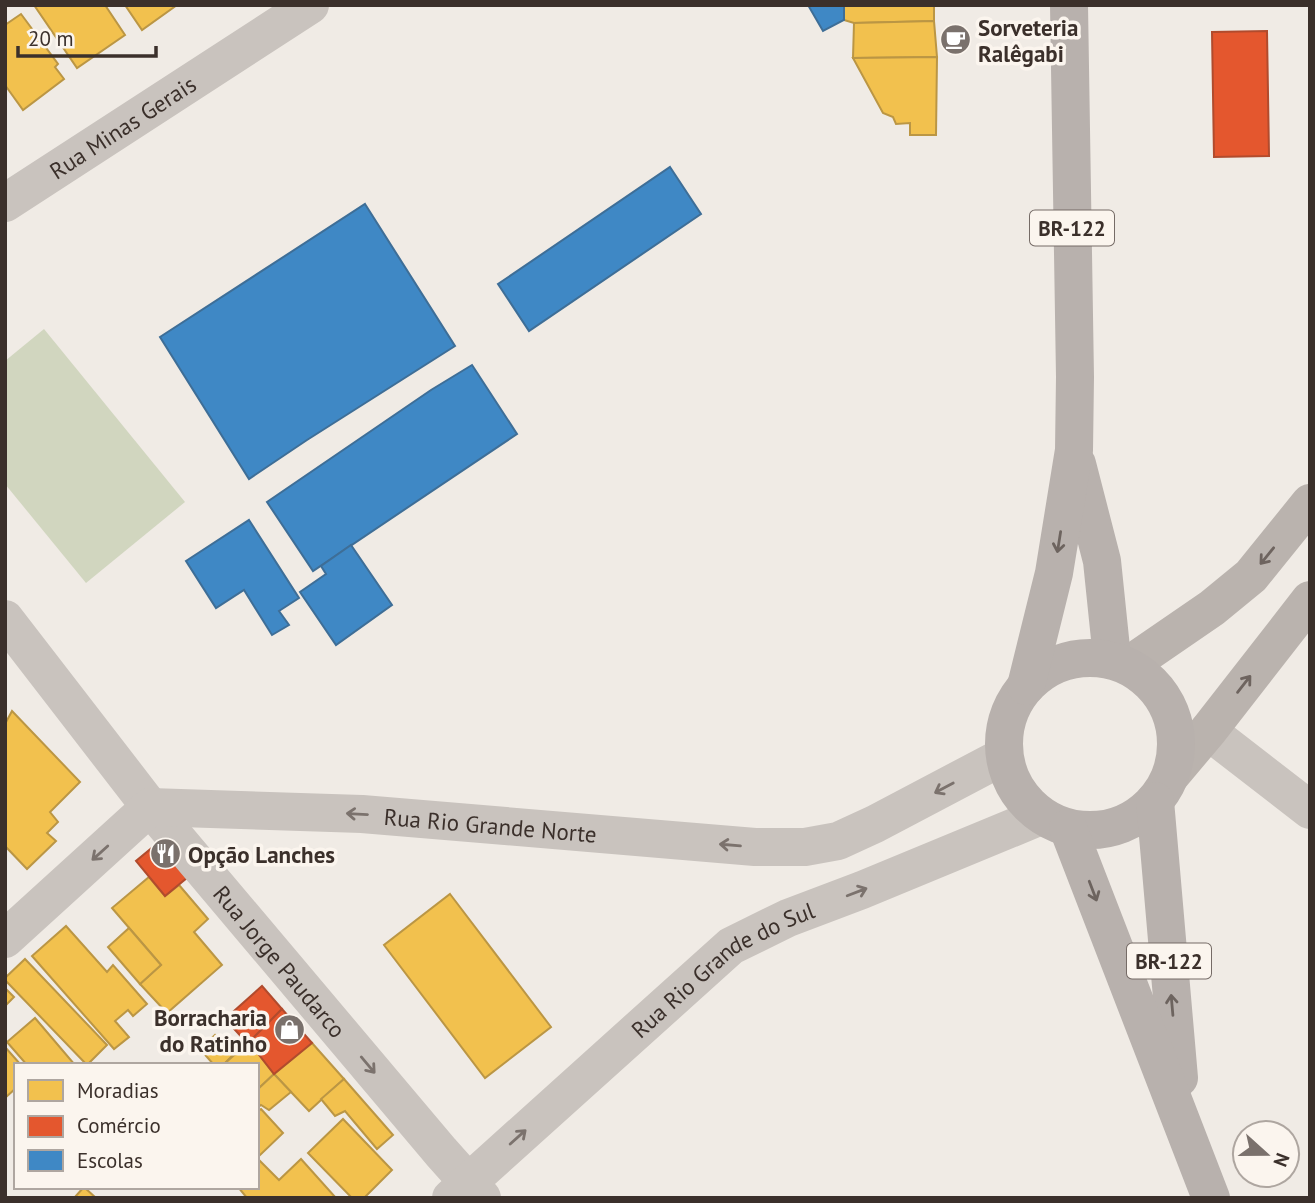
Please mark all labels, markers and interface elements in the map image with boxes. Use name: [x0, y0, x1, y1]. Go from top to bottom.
place label: Sorveteria Ralêgabi: [978, 13, 1078, 68]
scale bar: [18, 14, 156, 58]
cafe icon: Sorveteria Ralêgabi: [938, 23, 972, 57]
text: 20 m: [28, 25, 74, 52]
street label: Rua Minas Gerais: [44, 69, 201, 185]
road number: BR-122: [1030, 210, 1114, 246]
one-way arrow: [1052, 530, 1065, 553]
one-way arrow: [1259, 547, 1274, 565]
one-way arrow: [1237, 675, 1252, 694]
one-way arrow: [934, 781, 955, 795]
street label: Rua Rio Grande Norte: [383, 801, 598, 848]
one-way arrow: [345, 808, 368, 821]
restaurant icon: Opção Lanches: [148, 837, 182, 871]
one-way arrow: [719, 838, 742, 851]
place label: Opção Lanches: [188, 840, 335, 869]
one-way arrow: [91, 845, 109, 861]
street label: Rua Jorge Paudarco: [208, 879, 352, 1043]
one-way arrow: [1087, 880, 1100, 902]
one-way arrow: [846, 885, 868, 897]
street label: Rua Rio Grande do Sul: [625, 895, 819, 1044]
road number: BR-122: [1127, 944, 1211, 978]
one-way arrow: [1166, 994, 1179, 1016]
place label: Borracharia do Ratinho: [154, 1003, 267, 1058]
shop icon: Borracharia do Ratinho: [273, 1013, 307, 1047]
one-way arrow: [360, 1056, 376, 1074]
legend: [14, 1063, 259, 1189]
text: Moradias: [77, 1077, 159, 1104]
text: Comércio: [77, 1112, 161, 1139]
north arrow: [1231, 1119, 1301, 1189]
one-way arrow: [509, 1129, 527, 1145]
text: Escolas: [77, 1147, 143, 1174]
text: N: [1268, 1150, 1295, 1170]

